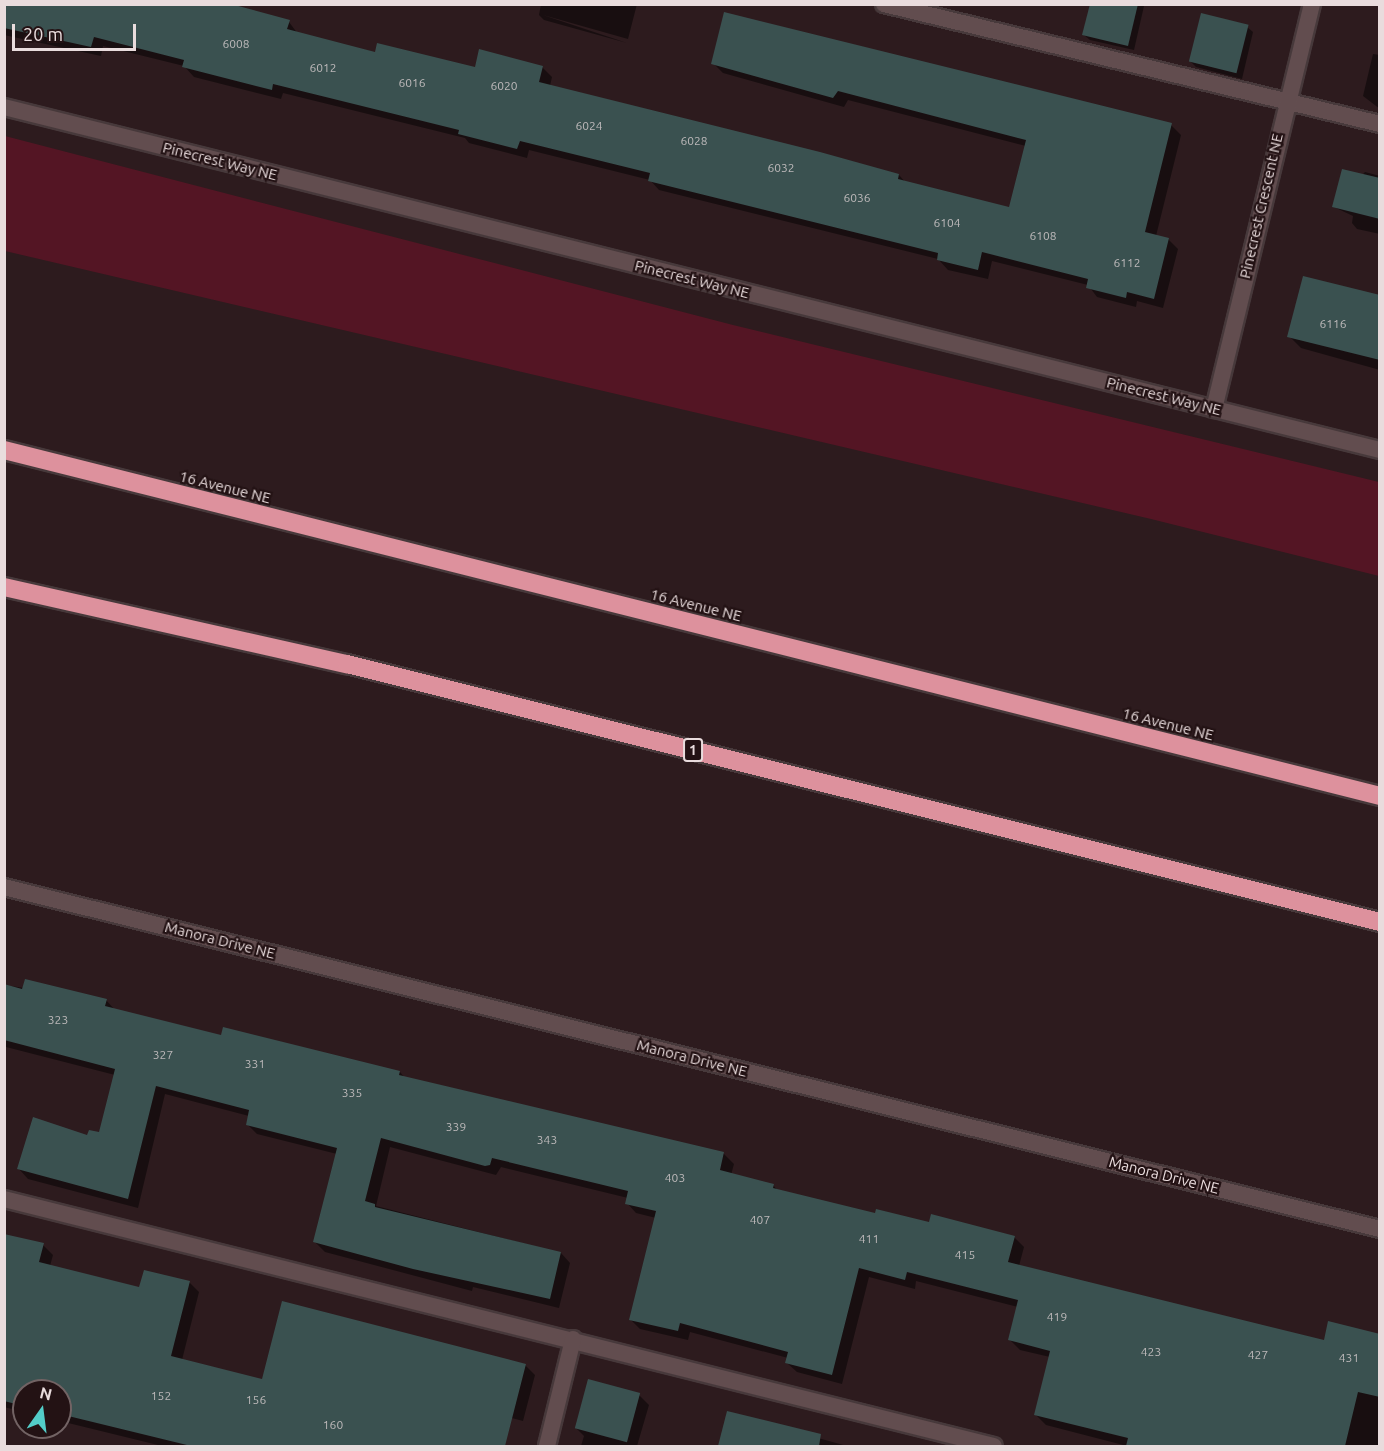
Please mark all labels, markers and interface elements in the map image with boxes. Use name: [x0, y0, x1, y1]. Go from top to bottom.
scale bar: [15, 12, 140, 50]
text: 20 m: [23, 24, 63, 44]
house number: 6008: [222, 37, 250, 51]
house number: 6012: [309, 61, 337, 75]
house number: 6016: [398, 76, 426, 90]
house number: 6020: [490, 79, 518, 93]
house number: 6024: [575, 119, 603, 133]
street label: Pinecrest Crescent NE: [1236, 132, 1286, 280]
house number: 6028: [680, 134, 708, 148]
street label: Pinecrest Way NE: [161, 138, 279, 184]
house number: 6032: [767, 161, 795, 175]
house number: 6036: [843, 191, 871, 205]
house number: 6104: [933, 216, 961, 230]
house number: 6108: [1029, 229, 1057, 243]
street label: Pinecrest Way NE: [633, 256, 751, 302]
house number: 6112: [1113, 256, 1141, 270]
house number: 6116: [1319, 317, 1347, 331]
street label: Pinecrest Way NE: [1105, 373, 1223, 419]
street label: 16 Avenue NE: [177, 467, 273, 507]
street label: 16 Avenue NE: [648, 585, 744, 625]
street label: 16 Avenue NE: [1120, 704, 1216, 744]
road number: 1: [682, 739, 704, 761]
street label: Manora Drive NE: [163, 918, 277, 962]
house number: 323: [48, 1013, 68, 1027]
street label: Manora Drive NE: [635, 1036, 749, 1080]
house number: 327: [153, 1048, 173, 1062]
house number: 331: [245, 1057, 265, 1071]
house number: 335: [342, 1086, 362, 1100]
house number: 339: [446, 1120, 466, 1134]
house number: 343: [537, 1133, 557, 1147]
street label: Manora Drive NE: [1107, 1153, 1221, 1197]
house number: 403: [665, 1171, 685, 1185]
house number: 407: [750, 1213, 770, 1227]
house number: 411: [859, 1232, 879, 1246]
house number: 415: [955, 1248, 975, 1262]
house number: 419: [1047, 1310, 1067, 1324]
house number: 423: [1141, 1345, 1161, 1359]
house number: 427: [1248, 1348, 1268, 1362]
house number: 431: [1339, 1351, 1359, 1365]
north arrow: [12, 1379, 72, 1439]
text: N: [38, 1383, 54, 1404]
house number: 152: [151, 1389, 171, 1403]
house number: 156: [246, 1393, 266, 1407]
house number: 160: [323, 1418, 343, 1432]

